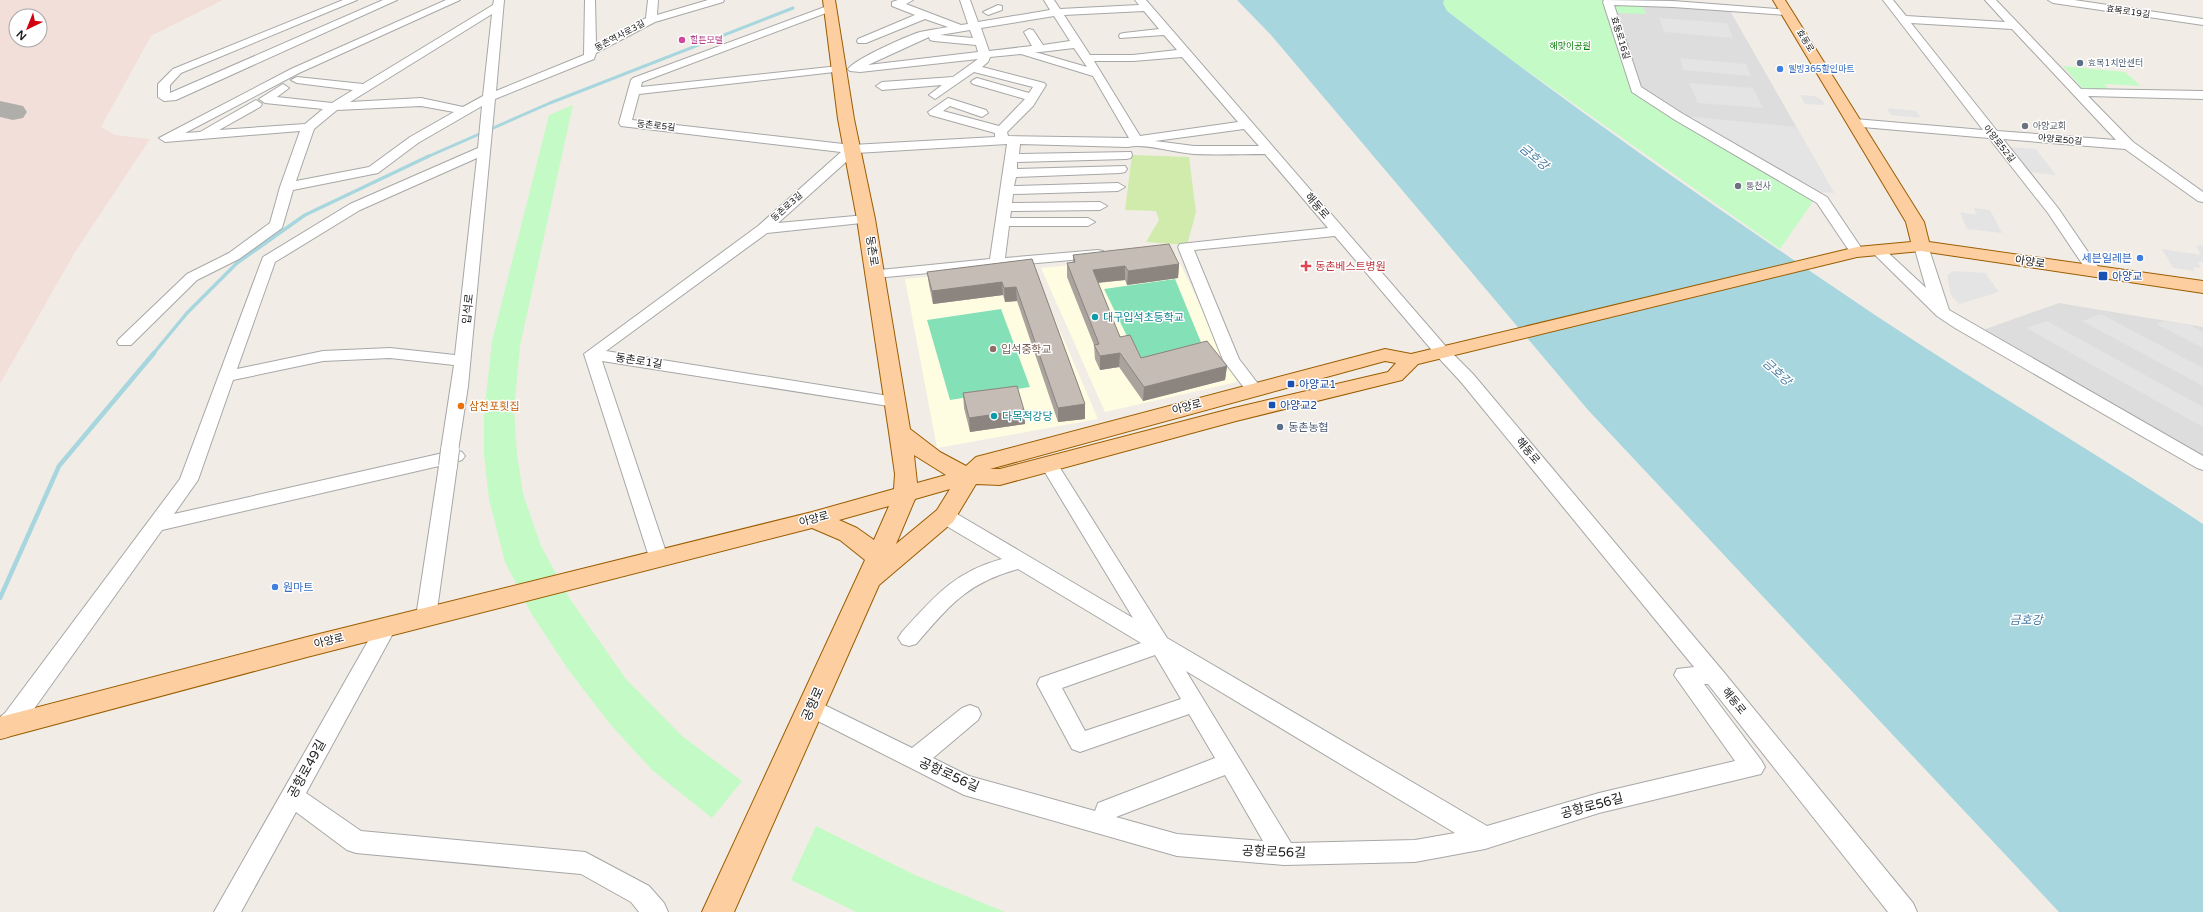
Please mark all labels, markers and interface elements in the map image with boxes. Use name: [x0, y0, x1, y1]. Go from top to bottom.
street label: 효목로19길: [2105, 3, 2151, 21]
north arrow: [8, 8, 48, 48]
street label: 효동로16길: [1608, 15, 1632, 61]
street label: 동촌역사로3길: [593, 18, 647, 54]
text: N: [14, 27, 29, 43]
street label: 효동로: [1794, 28, 1816, 54]
marker: 힐튼모텔: [677, 35, 687, 45]
place label: 힐튼모텔: [690, 35, 723, 46]
park label: 해맞이공원: [1549, 41, 1591, 52]
marker: 효목1치안센터: [2075, 58, 2085, 68]
place label: 효목1치안센터: [2088, 58, 2143, 69]
place label: 웰빙365할인마트: [1788, 63, 1855, 75]
marker: 웰빙365할인마트: [1775, 64, 1785, 74]
street label: 동촌로5길: [636, 119, 676, 133]
marker: 아양교회: [2020, 121, 2030, 131]
place label: 아양교회: [2033, 121, 2066, 132]
street label: 아양로52길: [1981, 123, 2017, 165]
street label: 아양로50길: [2037, 133, 2083, 147]
water label: 금호강: [1517, 141, 1553, 174]
place label: 통천사: [1746, 180, 1771, 192]
marker: 통천사: [1733, 181, 1743, 191]
street label: 동촌로3길: [769, 190, 805, 224]
street label: 해동로: [1302, 190, 1332, 222]
street label: 동촌로: [863, 235, 881, 267]
place label: 세븐일레븐: [2081, 252, 2132, 265]
street label: 아양로: [2014, 253, 2046, 271]
marker: 세븐일레븐: [2135, 253, 2145, 263]
marker: 동촌베스트병원: [1300, 260, 1312, 272]
place label: 동촌베스트병원: [1315, 260, 1386, 273]
marker: 아양교: [2097, 270, 2109, 282]
place label: 아양교: [2112, 270, 2142, 283]
street label: 입석로: [460, 293, 476, 325]
place label: 대구입석초등학교: [1103, 311, 1184, 324]
marker: 대구입석초등학교: [1090, 312, 1100, 322]
place label: 입석중학교: [1001, 343, 1052, 356]
marker: 입석중학교: [988, 344, 998, 354]
street label: 동촌로1길: [615, 351, 663, 371]
water label: 금호강: [1760, 356, 1795, 390]
place label: 아양교1: [1299, 378, 1336, 391]
marker: 아양교1: [1286, 379, 1296, 389]
street label: 아양로: [1171, 397, 1203, 417]
place label: 아양교2: [1280, 399, 1317, 412]
place label: 삼천포횟집: [469, 400, 520, 413]
marker: 아양교2: [1267, 400, 1277, 410]
marker: 삼천포횟집: [456, 401, 466, 411]
place label: 다목적강당: [1002, 410, 1053, 423]
marker: 다목적강당: [989, 411, 999, 421]
place label: 동촌농협: [1288, 421, 1328, 434]
marker: 동촌농협: [1275, 422, 1285, 432]
street label: 해동로: [1513, 435, 1543, 467]
street label: 아양로: [798, 509, 830, 529]
place label: 원마트: [283, 581, 313, 594]
marker: 원마트: [270, 582, 280, 592]
water label: 금호강: [2009, 613, 2045, 627]
street label: 아양로: [313, 631, 345, 651]
street label: 공항로: [798, 684, 828, 724]
street label: 해동로: [1719, 685, 1749, 717]
street label: 공항로49길: [284, 737, 330, 801]
street label: 공항로56길: [916, 755, 982, 795]
street label: 공항로56길: [1559, 790, 1625, 822]
street label: 공항로56길: [1242, 843, 1306, 861]

